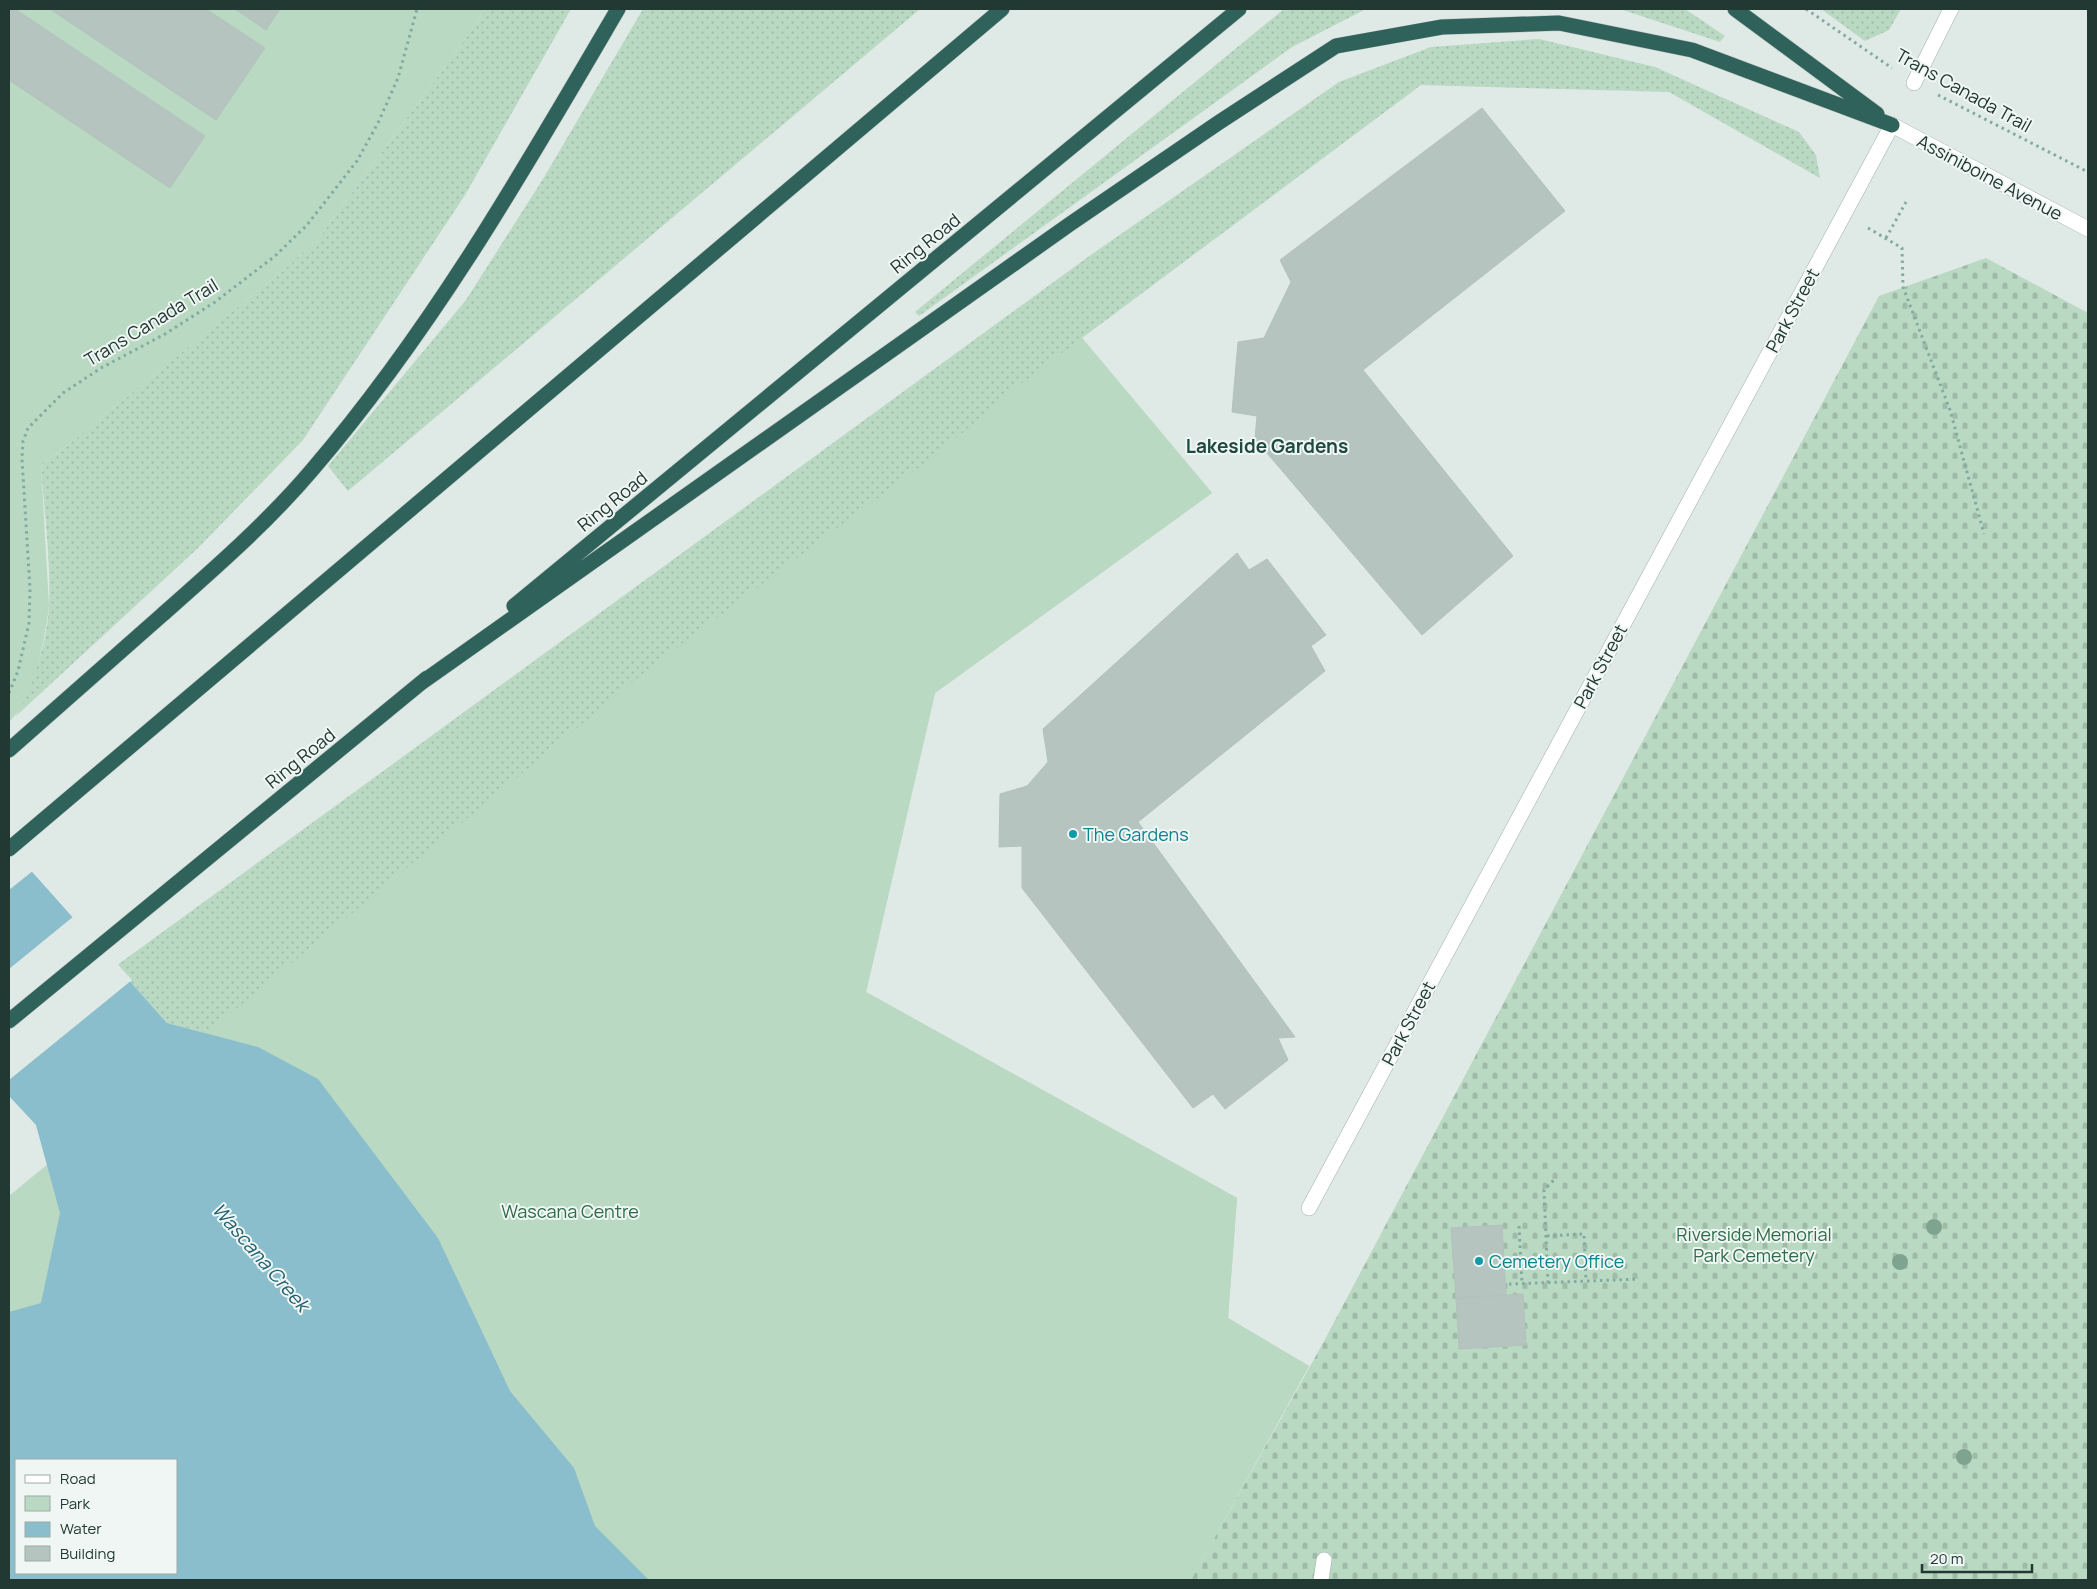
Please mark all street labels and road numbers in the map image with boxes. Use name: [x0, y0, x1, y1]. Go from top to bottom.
street label: Trans Canada Trail: [1892, 43, 2036, 137]
street label: Assiniboine Avenue: [1913, 129, 2067, 225]
street label: Ring Road: [885, 208, 965, 278]
street label: Park Street: [1760, 264, 1824, 356]
street label: Trans Canada Trail: [80, 273, 222, 371]
street label: Ring Road: [572, 466, 652, 536]
street label: Park Street: [1568, 620, 1632, 712]
street label: Ring Road: [260, 723, 340, 793]
street label: Park Street: [1376, 977, 1440, 1069]

